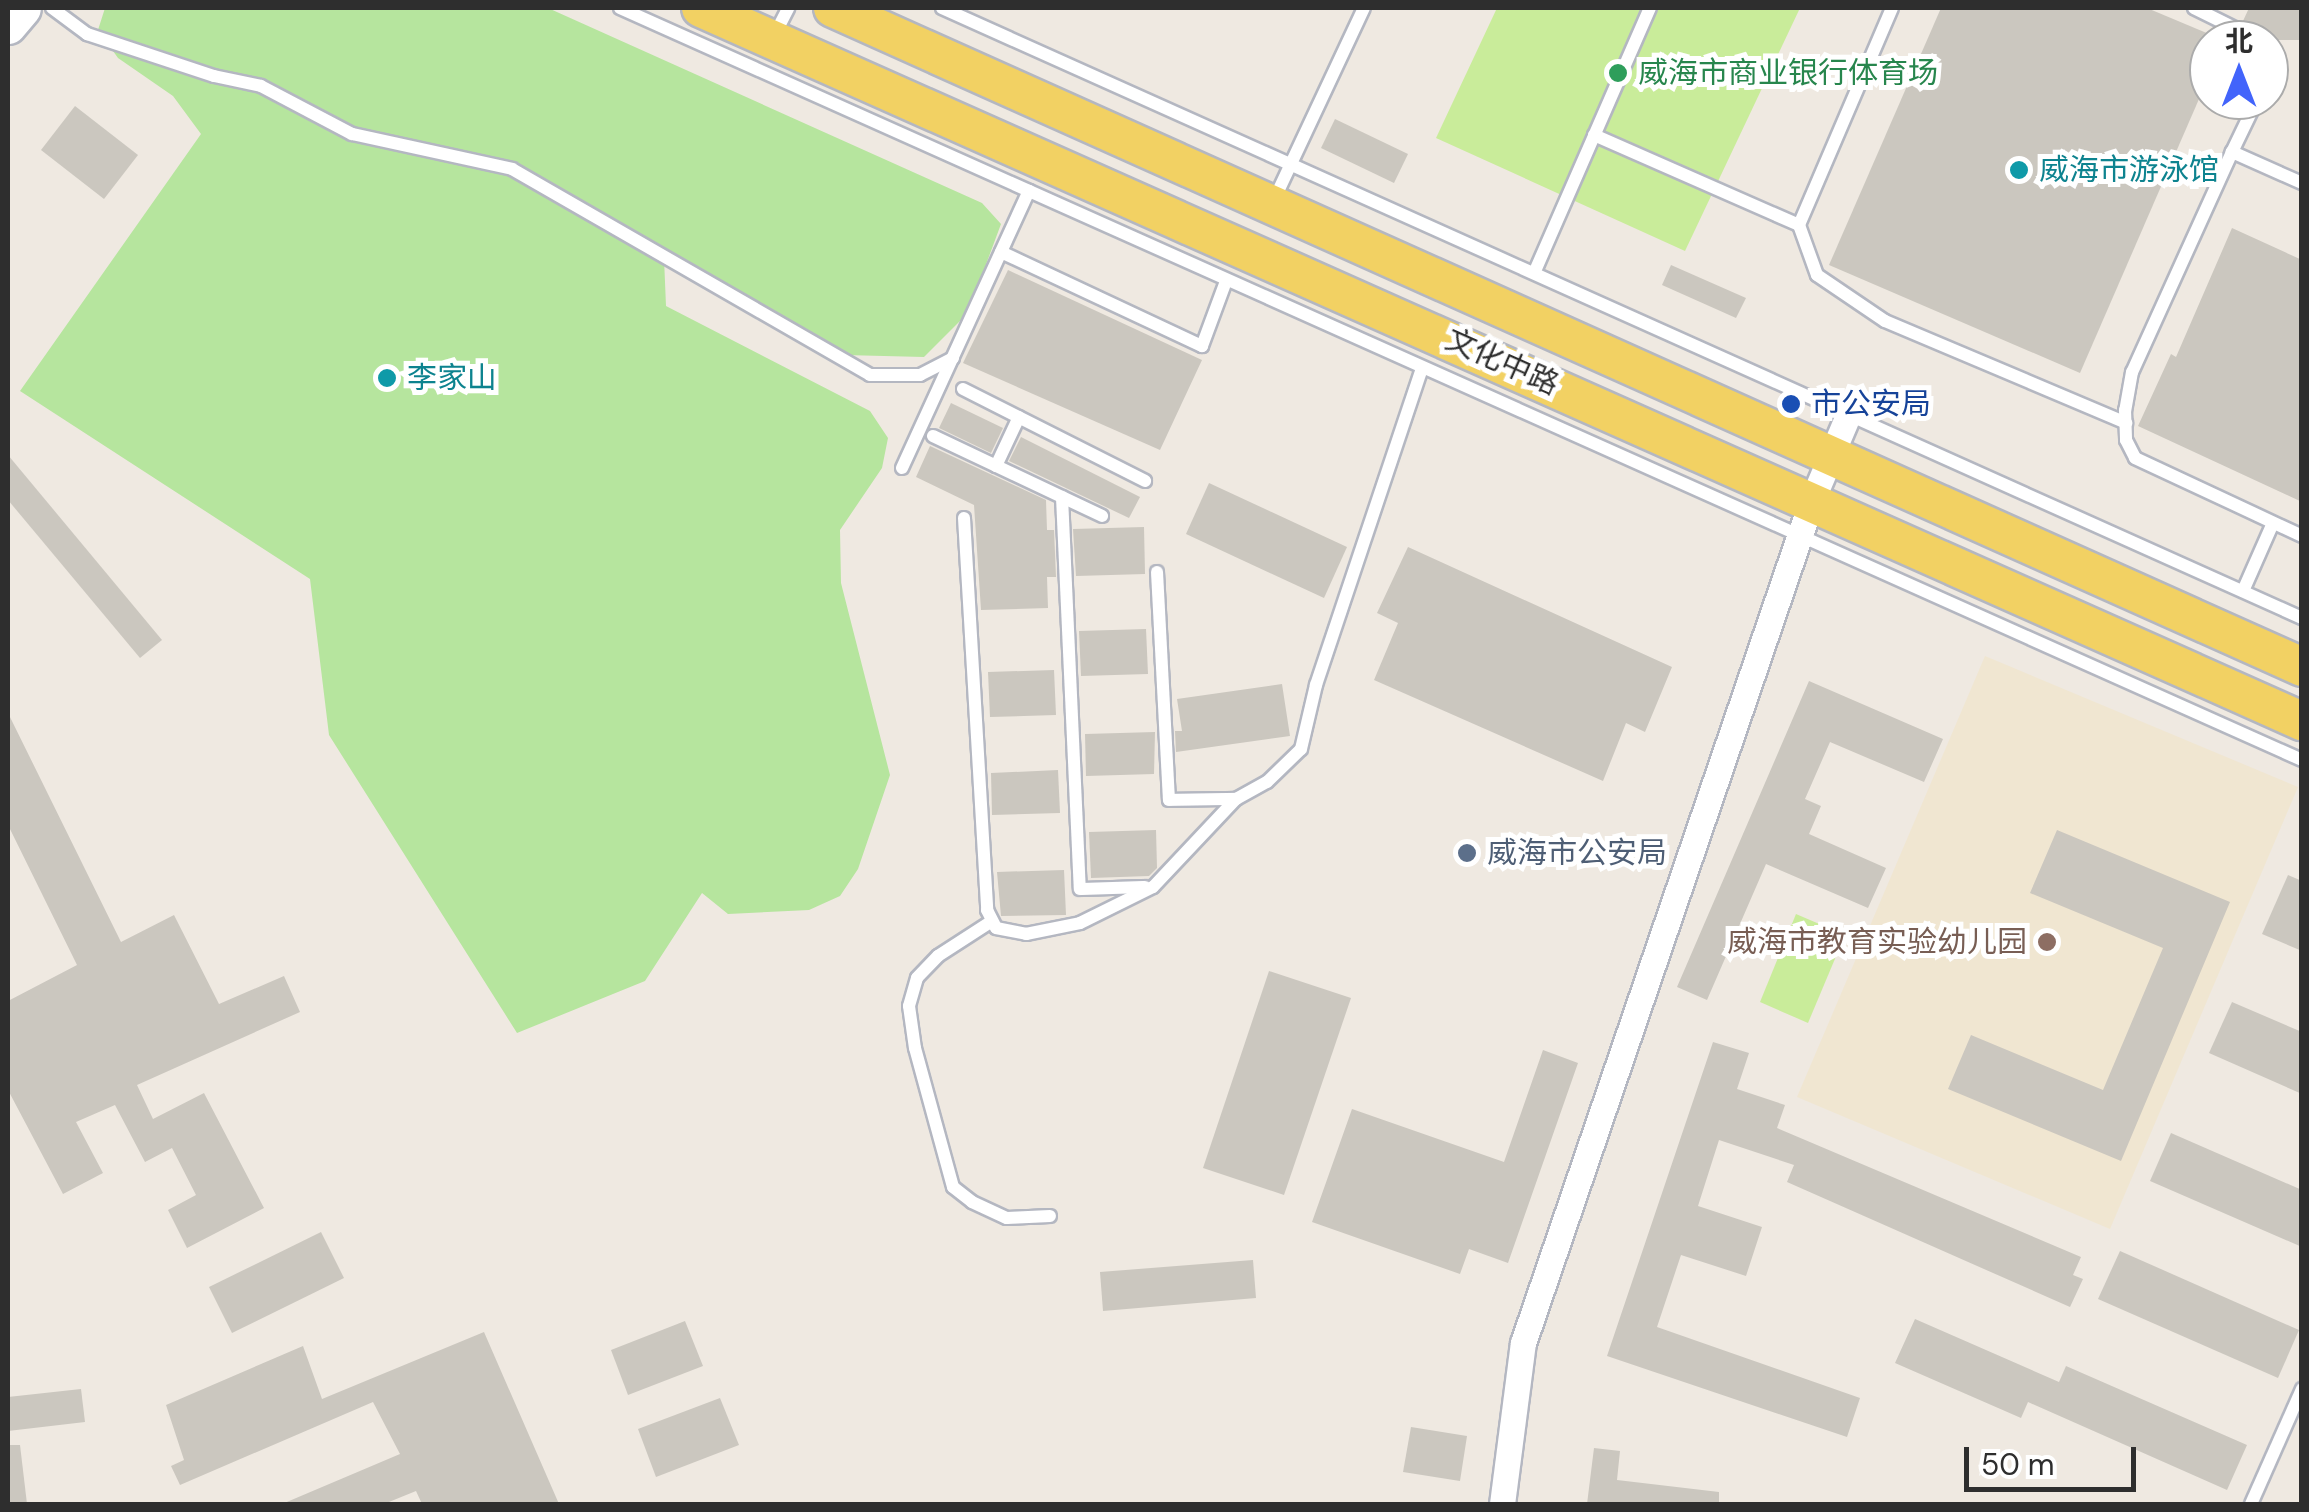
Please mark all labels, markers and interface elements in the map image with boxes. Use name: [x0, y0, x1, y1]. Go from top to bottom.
north arrow: [2189, 20, 2289, 120]
text: 北: [2225, 23, 2253, 60]
place label: 威海市商业银行体育场: [1638, 55, 1938, 91]
marker: 威海市商业银行体育场: [1607, 62, 1629, 84]
place label: 威海市游泳馆: [2039, 152, 2219, 188]
marker: 威海市游泳馆: [2008, 159, 2030, 181]
street label: 文化中路: [1440, 321, 1564, 403]
place label: 李家山: [407, 360, 497, 396]
marker: 李家山: [376, 367, 398, 389]
place label: 市公安局: [1811, 386, 1931, 422]
marker: 市公安局: [1780, 393, 1802, 415]
place label: 威海市公安局: [1487, 835, 1667, 871]
marker: 威海市公安局: [1456, 842, 1478, 864]
place label: 威海市教育实验幼儿园: [1727, 924, 2027, 960]
marker: 威海市教育实验幼儿园: [2036, 931, 2058, 953]
scale bar: [1969, 1427, 2142, 1489]
text: 50 m: [1981, 1445, 2055, 1484]

